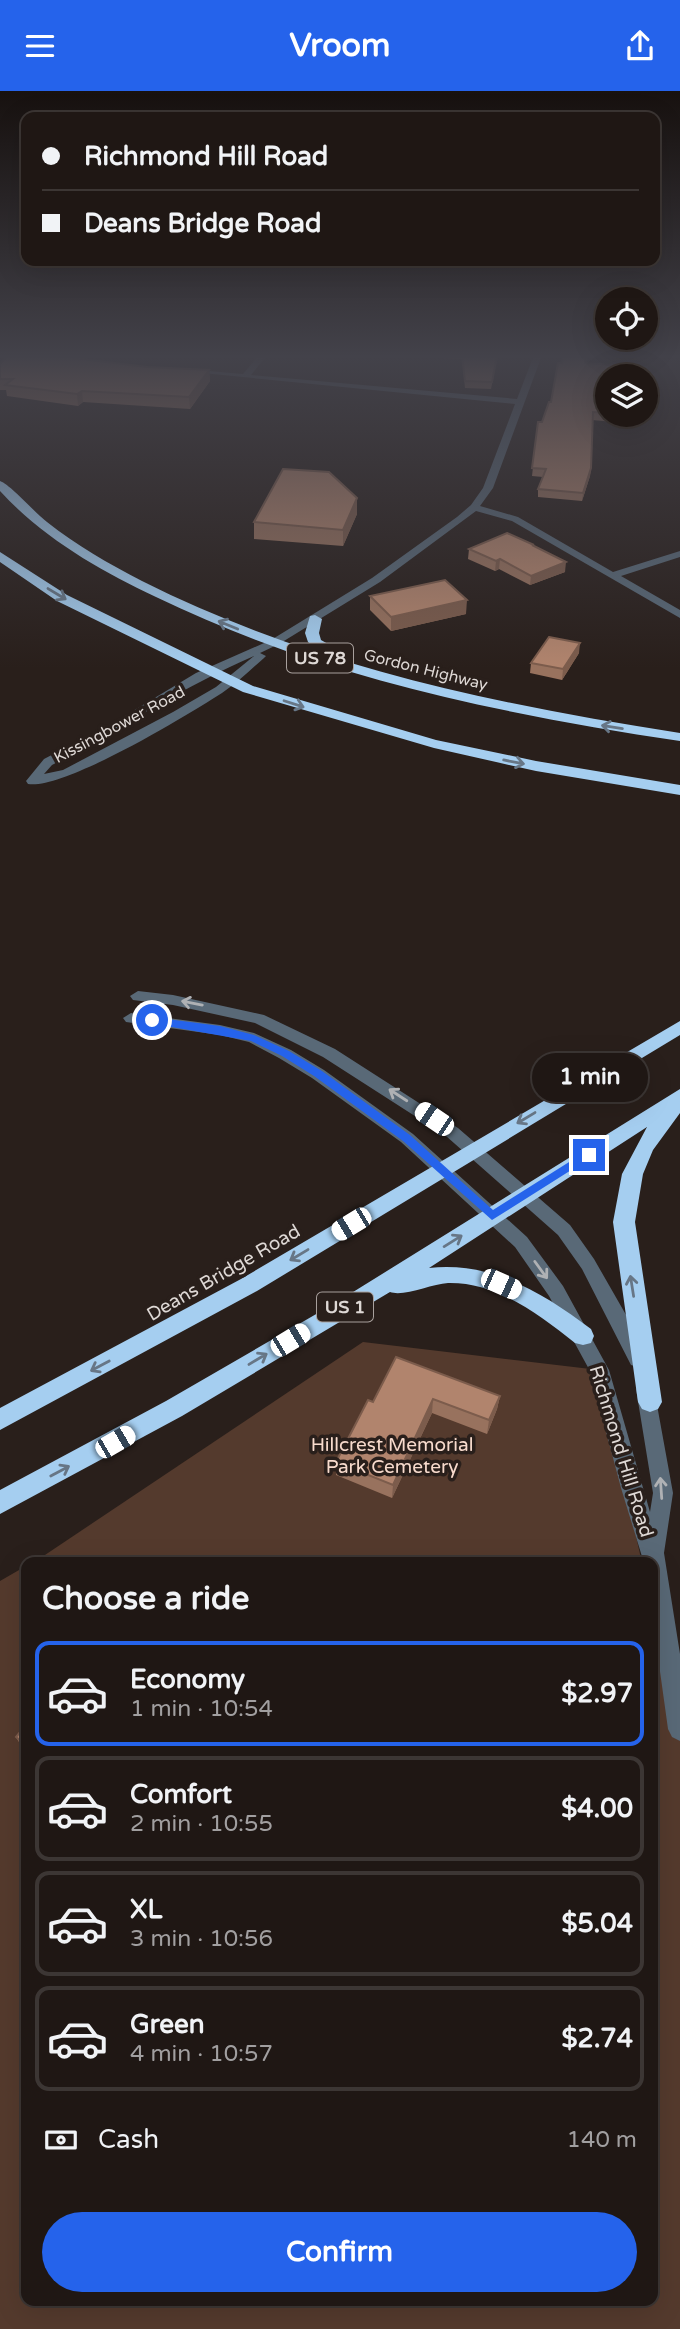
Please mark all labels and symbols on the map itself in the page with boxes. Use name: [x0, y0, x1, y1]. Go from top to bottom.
one-way arrow: [46, 588, 66, 602]
one-way arrow: [217, 617, 239, 630]
road number: US 78: [287, 643, 353, 673]
street label: Gordon Highway: [362, 645, 490, 695]
street label: Kissingbower Road: [50, 682, 188, 768]
one-way arrow: [283, 698, 305, 711]
one-way arrow: [602, 720, 624, 733]
one-way arrow: [502, 755, 525, 769]
one-way arrow: [181, 996, 204, 1010]
route start: [136, 1004, 168, 1036]
callout: 1 min: [531, 1053, 647, 1103]
one-way arrow: [389, 1088, 409, 1102]
car: [411, 1099, 458, 1139]
one-way arrow: [517, 1111, 537, 1125]
route end: [573, 1139, 605, 1171]
car: [328, 1204, 375, 1244]
street label: Deans Bridge Road: [143, 1220, 304, 1326]
one-way arrow: [442, 1234, 462, 1248]
one-way arrow: [289, 1248, 309, 1262]
one-way arrow: [533, 1260, 548, 1278]
car: [478, 1266, 525, 1302]
one-way arrow: [626, 1275, 639, 1298]
road number: US 1: [317, 1293, 373, 1322]
car: [267, 1320, 314, 1360]
one-way arrow: [248, 1352, 268, 1366]
one-way arrow: [91, 1359, 111, 1373]
street label: Richmond Hill Road: [584, 1363, 658, 1540]
car: [92, 1422, 139, 1462]
park label: Hillcrest Memorial Park Cemetery: [311, 1434, 473, 1478]
one-way arrow: [50, 1464, 70, 1478]
one-way arrow: [654, 1477, 667, 1500]

